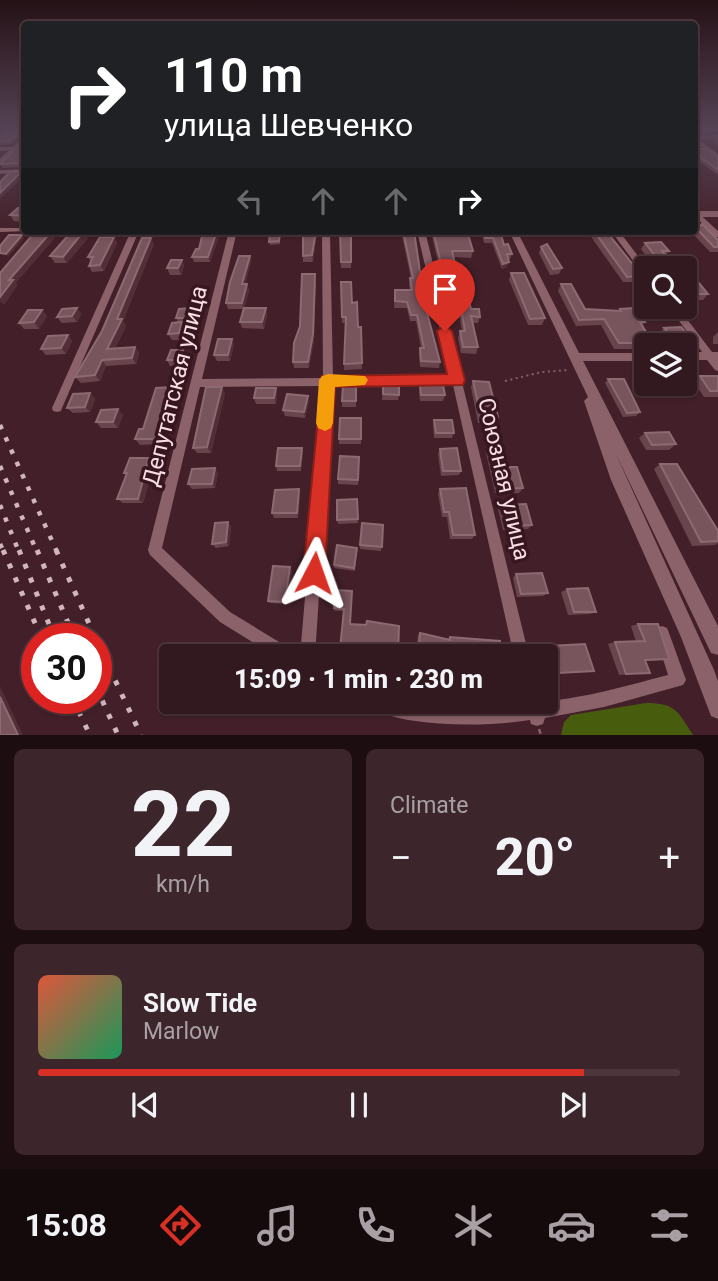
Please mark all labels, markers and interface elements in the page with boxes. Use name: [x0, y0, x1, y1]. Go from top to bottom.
text: 110 m: [164, 47, 303, 104]
icon: right: [49, 49, 140, 140]
text: улица Шевченко: [164, 106, 413, 144]
icon: left: [231, 182, 269, 220]
icon: ahead: [304, 182, 342, 220]
icon: ahead: [377, 182, 415, 220]
icon: right: [450, 182, 488, 220]
map controls: [634, 256, 697, 396]
button: search: [634, 256, 697, 319]
pin: [415, 259, 475, 331]
icon: arrive: [426, 270, 464, 308]
street label: Депутатская улица: [137, 283, 213, 489]
button: layers: [634, 333, 697, 396]
street label: Союзная улица: [472, 395, 536, 563]
position arrow: [277, 536, 351, 610]
speed limit sign: 30: [21, 623, 112, 714]
text: 15:09 · 1 min · 230 m: [234, 664, 483, 694]
text: 22: [131, 772, 235, 878]
text: Climate: [390, 792, 469, 819]
text: 20°: [495, 827, 575, 888]
text: −: [390, 836, 412, 880]
text: +: [658, 836, 680, 880]
text: km/h: [156, 871, 210, 898]
text: Slow Tide: [143, 988, 257, 1018]
text: Marlow: [143, 1018, 219, 1045]
icon: previous: [126, 1086, 164, 1124]
icon: pause: [340, 1086, 378, 1124]
icon: next: [554, 1086, 592, 1124]
icon: directions: [156, 1201, 205, 1250]
icon: music: [253, 1201, 302, 1250]
icon: phone: [351, 1201, 400, 1250]
icon: climate: [449, 1201, 498, 1250]
icon: car: [547, 1201, 596, 1250]
icon: filters: [645, 1201, 694, 1250]
text: 15:08: [24, 1206, 107, 1244]

